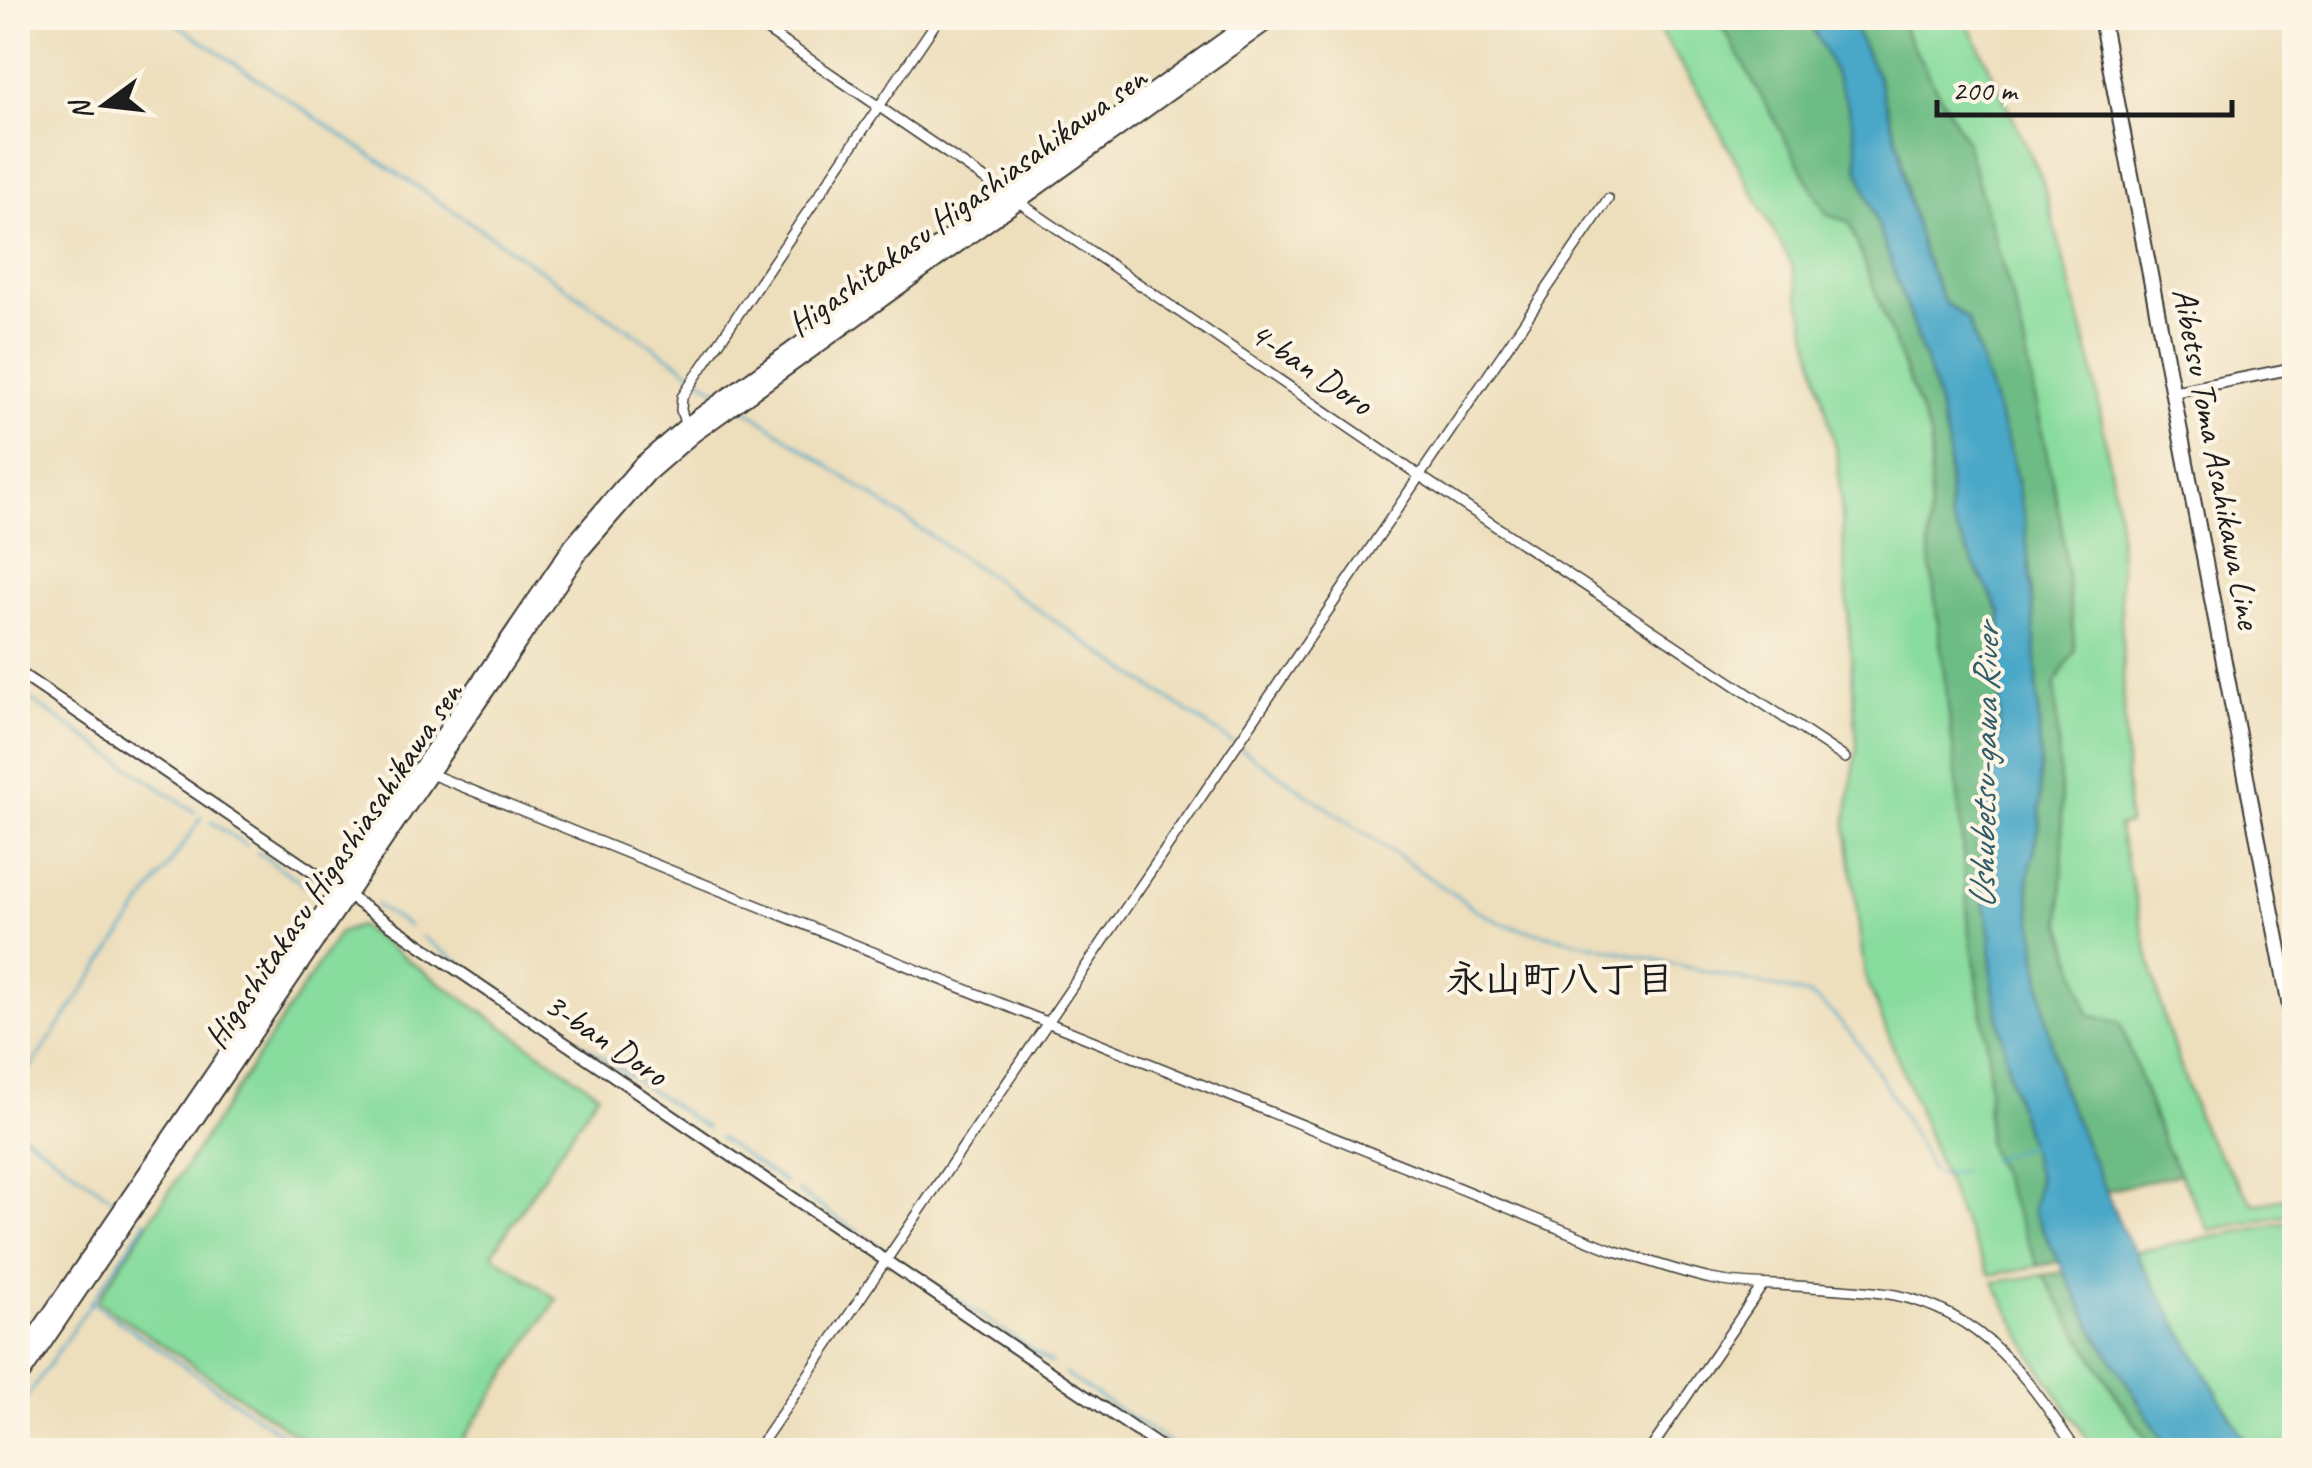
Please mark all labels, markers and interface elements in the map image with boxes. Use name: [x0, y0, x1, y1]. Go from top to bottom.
street label: Higashitakasu Higashiasahikawa sen: [779, 54, 1157, 346]
north arrow: [55, 55, 155, 155]
scale bar: [1937, 55, 2232, 117]
text: 200 m: [1952, 71, 2019, 109]
text: N: [61, 94, 100, 124]
street label: Aibetsu Toma Asahikawa Line: [2162, 284, 2273, 635]
street label: 4-ban Doro: [1241, 310, 1383, 426]
water label: Ushubetsu-gawa River: [1958, 617, 2010, 909]
street label: Higashitakasu Higashiasahikawa sen: [193, 671, 474, 1057]
district label: 永山町八丁目: [1446, 956, 1674, 1003]
street label: 3-ban Doro: [536, 981, 678, 1097]

